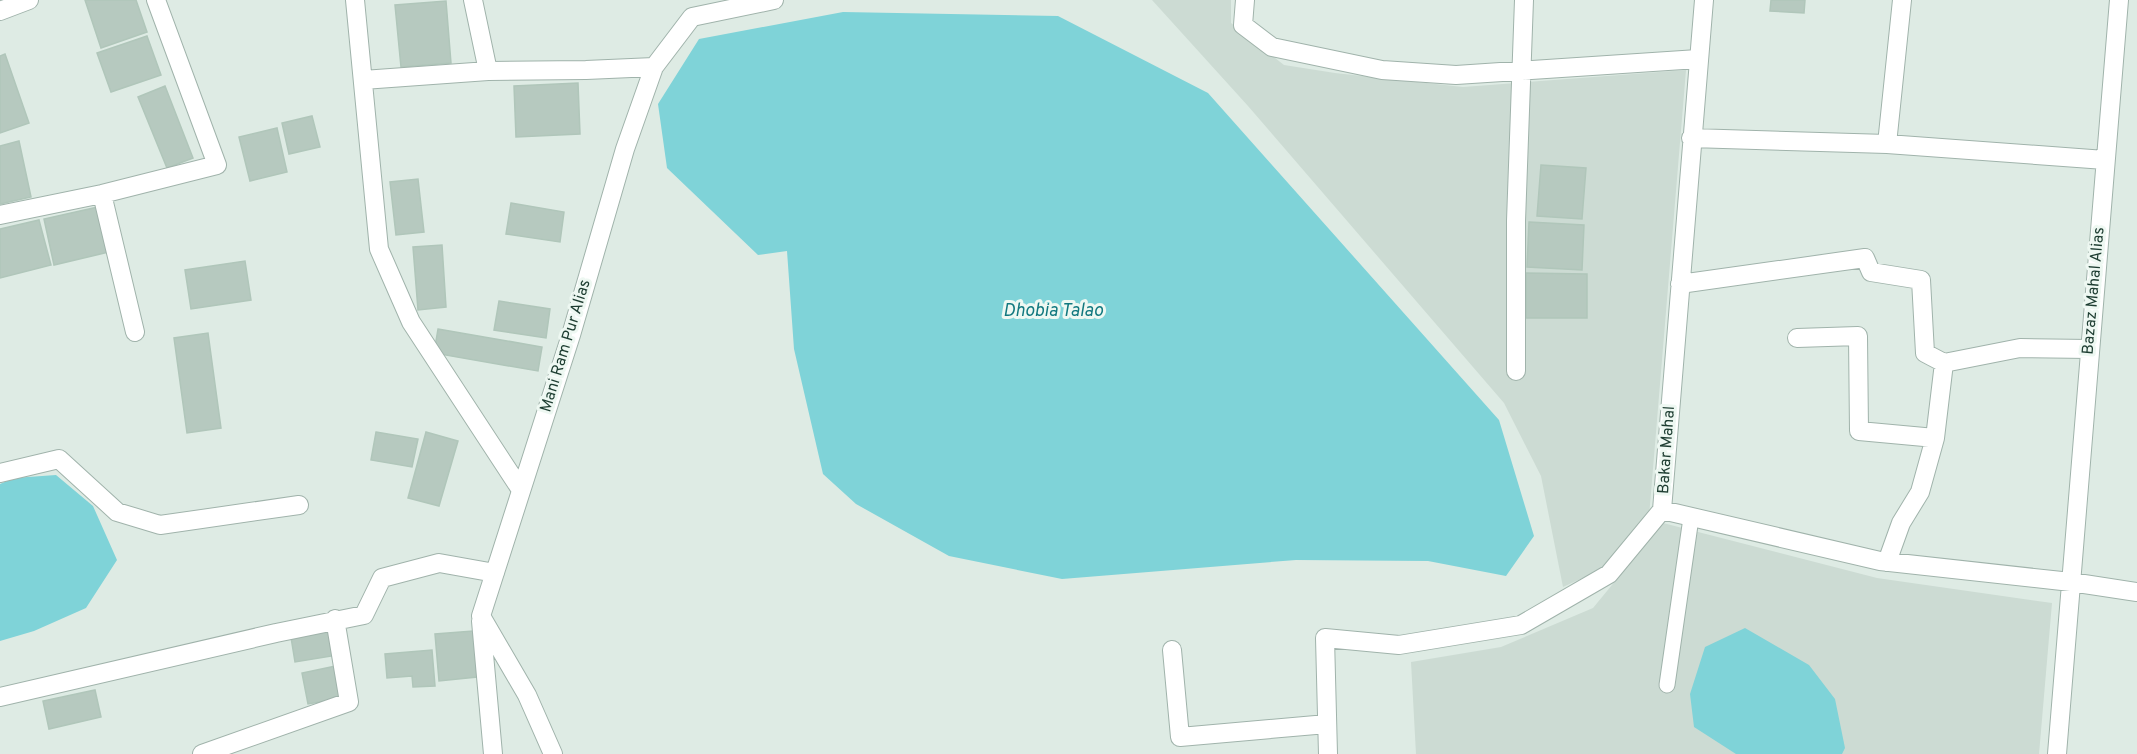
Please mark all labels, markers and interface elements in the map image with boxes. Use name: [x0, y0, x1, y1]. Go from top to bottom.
street label: Bazaz Mahal Alias: [2078, 226, 2110, 356]
street label: Mani Ram Pur Alias: [536, 277, 596, 415]
water label: Dhobia Talao: [1003, 300, 1103, 323]
street label: Bakar Mahal: [1654, 405, 1680, 495]

